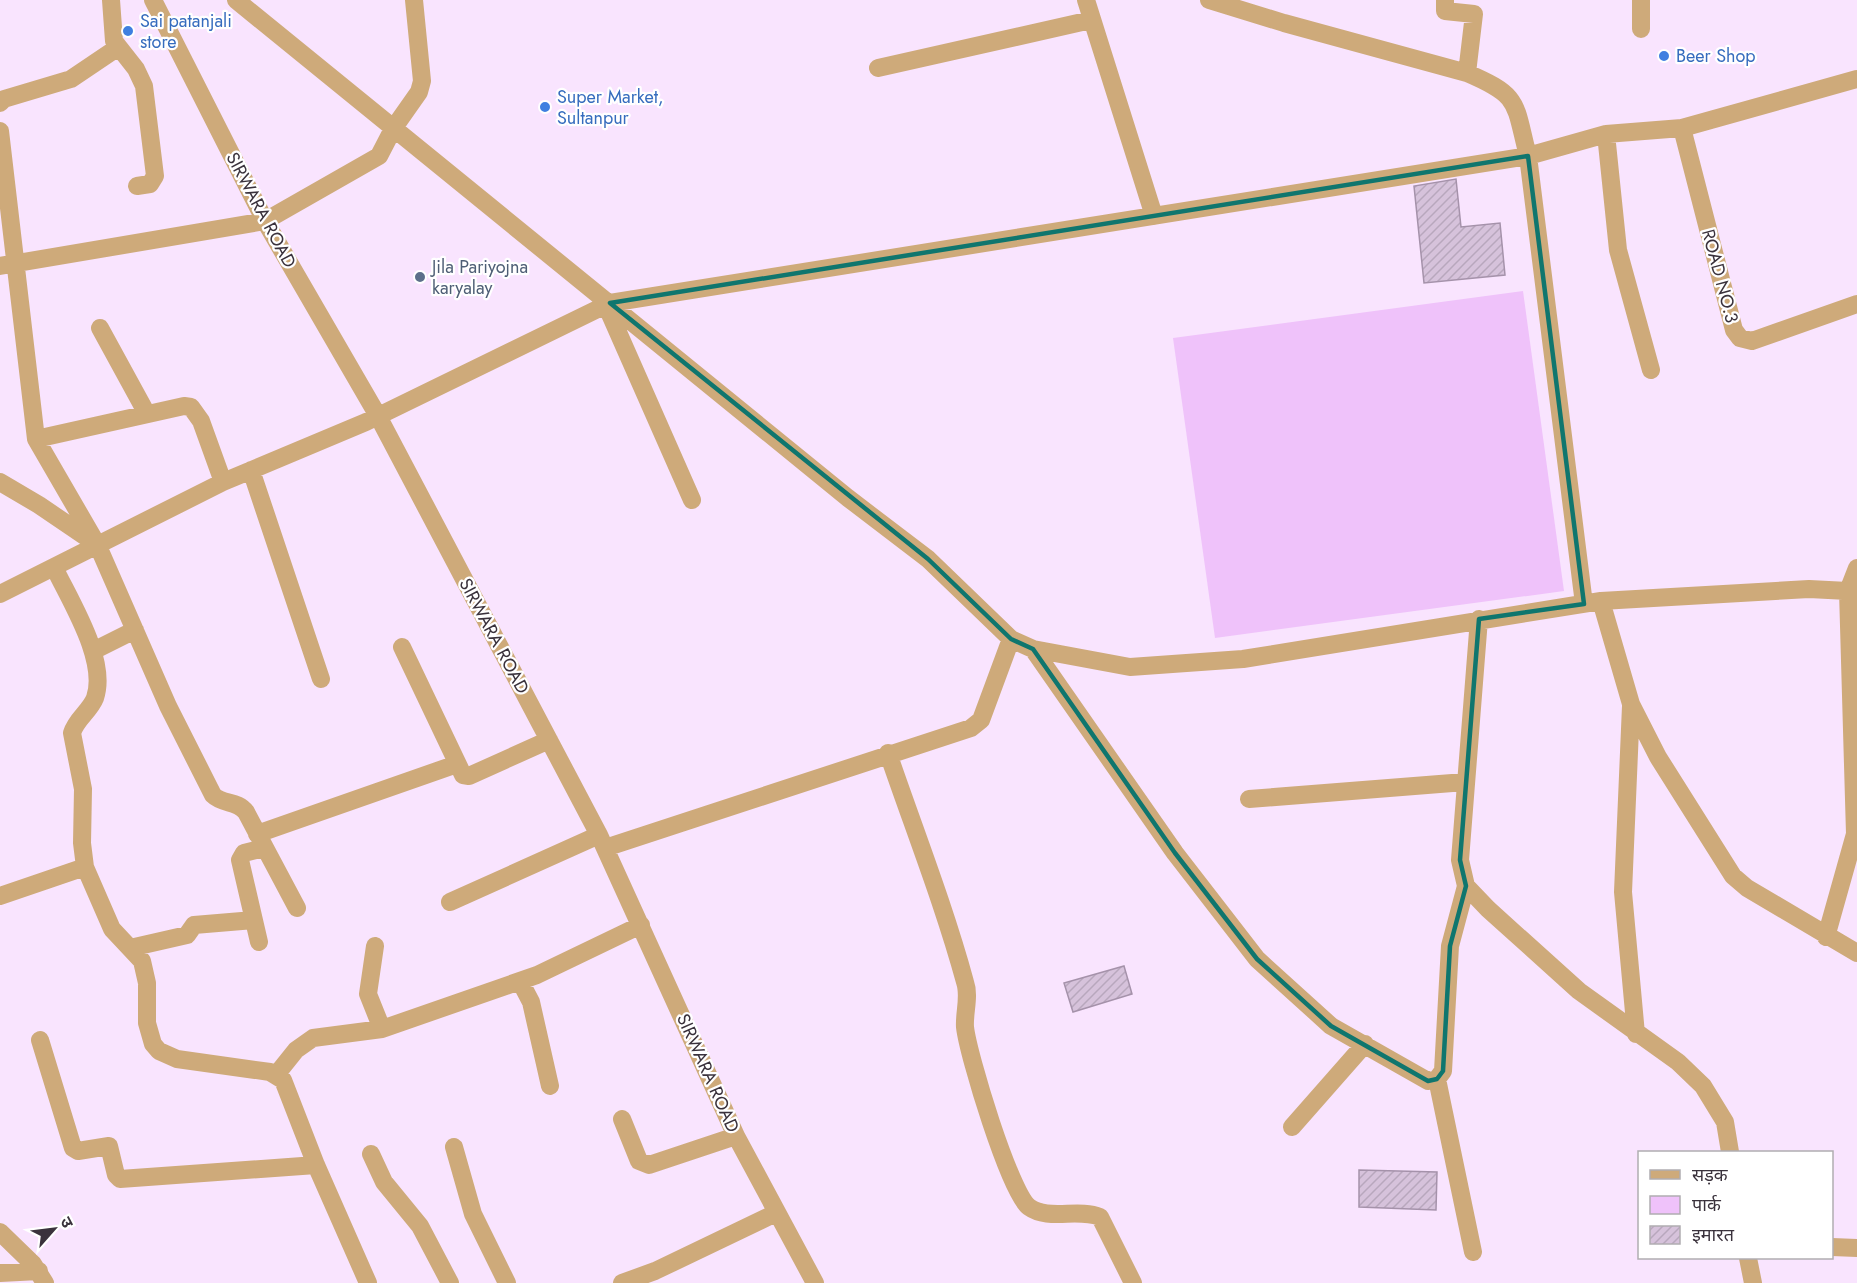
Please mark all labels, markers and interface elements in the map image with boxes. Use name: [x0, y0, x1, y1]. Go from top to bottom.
place label: Sai patanjali store: [140, 8, 232, 55]
marker: Sai patanjali store: [121, 24, 135, 38]
place label: Beer Shop: [1676, 43, 1756, 69]
marker: Beer Shop: [1657, 49, 1671, 63]
place label: Super Market, Sultanpur: [557, 84, 664, 131]
marker: Super Market, Sultanpur: [538, 100, 552, 114]
street label: SIRWARA ROAD: [220, 148, 302, 272]
street label: ROAD NO.3: [1695, 226, 1745, 326]
place label: Jila Pariyojna karyalay: [430, 254, 528, 301]
marker: Jila Pariyojna karyalay: [413, 270, 427, 284]
street label: SIRWARA ROAD: [453, 574, 535, 698]
street label: SIRWARA ROAD: [670, 1009, 746, 1137]
legend: [1638, 1151, 1833, 1259]
text: सड़क: [1692, 1162, 1729, 1188]
text: पार्क: [1692, 1192, 1722, 1218]
north arrow: [24, 1199, 84, 1259]
text: उ: [54, 1213, 79, 1232]
text: इमारत: [1692, 1222, 1735, 1248]

